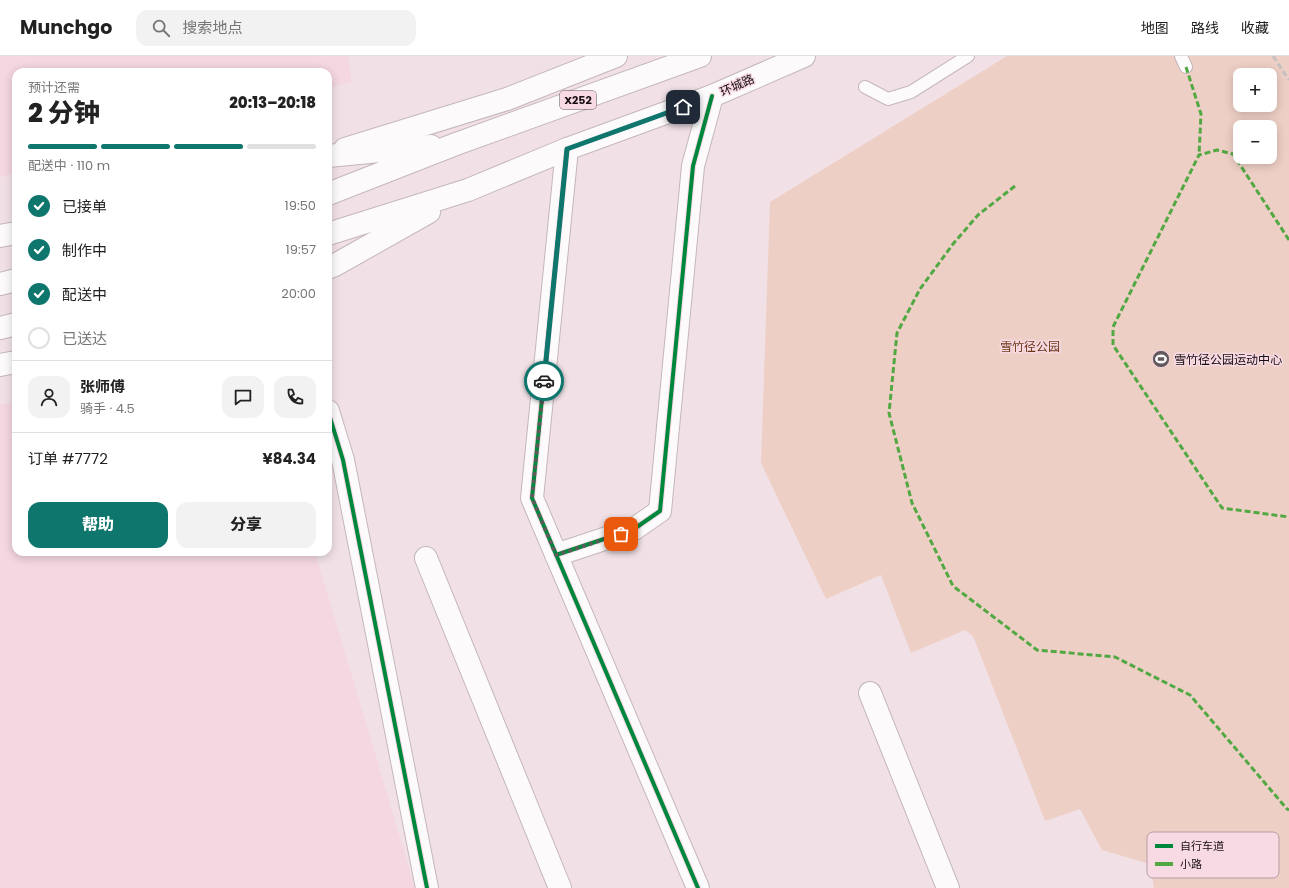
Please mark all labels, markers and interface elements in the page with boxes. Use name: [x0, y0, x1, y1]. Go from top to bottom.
search box: [136, 10, 416, 46]
text: Munchgo: [20, 14, 112, 41]
icon: search: [150, 17, 172, 39]
text: 搜索地点: [182, 17, 242, 38]
text: 地图: [1141, 18, 1169, 38]
text: 路线: [1191, 18, 1219, 38]
text: 收藏: [1241, 18, 1269, 38]
map controls: [1233, 68, 1277, 164]
button: +: [1233, 68, 1277, 112]
street label: 环城路: [717, 70, 757, 100]
text: 预计还需: [28, 78, 80, 97]
pin: [666, 90, 700, 124]
road number: X252: [560, 91, 596, 109]
text: 20:13–20:18: [229, 92, 316, 113]
text: 2 分钟: [28, 95, 100, 131]
icon: home: [672, 96, 694, 118]
button: −: [1233, 120, 1277, 164]
text: 配送中 · 110 m: [28, 156, 110, 175]
icon: check: [28, 195, 50, 217]
text: 已接单: [62, 196, 107, 217]
text: 19:50: [285, 196, 316, 215]
icon: check: [28, 239, 50, 261]
text: 制作中: [62, 240, 107, 261]
text: 19:57: [286, 240, 316, 259]
icon: check: [28, 283, 50, 305]
text: 配送中: [62, 284, 107, 305]
text: 20:00: [281, 284, 316, 303]
text: 已送达: [62, 328, 107, 349]
park label: 雪竹径公园: [1000, 338, 1060, 355]
sports icon: 雪竹径公园运动中心: [1151, 349, 1171, 369]
place label: 雪竹径公园运动中心: [1174, 351, 1282, 368]
courier: [524, 361, 564, 401]
icon: car: [533, 370, 555, 392]
button: person: [28, 376, 70, 418]
text: 张师傅: [80, 376, 125, 397]
button: chat: [222, 376, 264, 418]
button: phone: [274, 376, 316, 418]
text: 骑手 · 4.5: [80, 399, 135, 418]
text: 订单 #7772: [28, 448, 108, 469]
text: ¥84.34: [263, 448, 316, 469]
button: 帮助: [28, 502, 168, 548]
button: 分享: [176, 502, 316, 548]
pin: [604, 517, 638, 551]
icon: bag: [610, 523, 632, 545]
legend: [1147, 832, 1279, 878]
text: 自行车道: [1180, 838, 1224, 854]
text: 小路: [1180, 856, 1202, 872]

